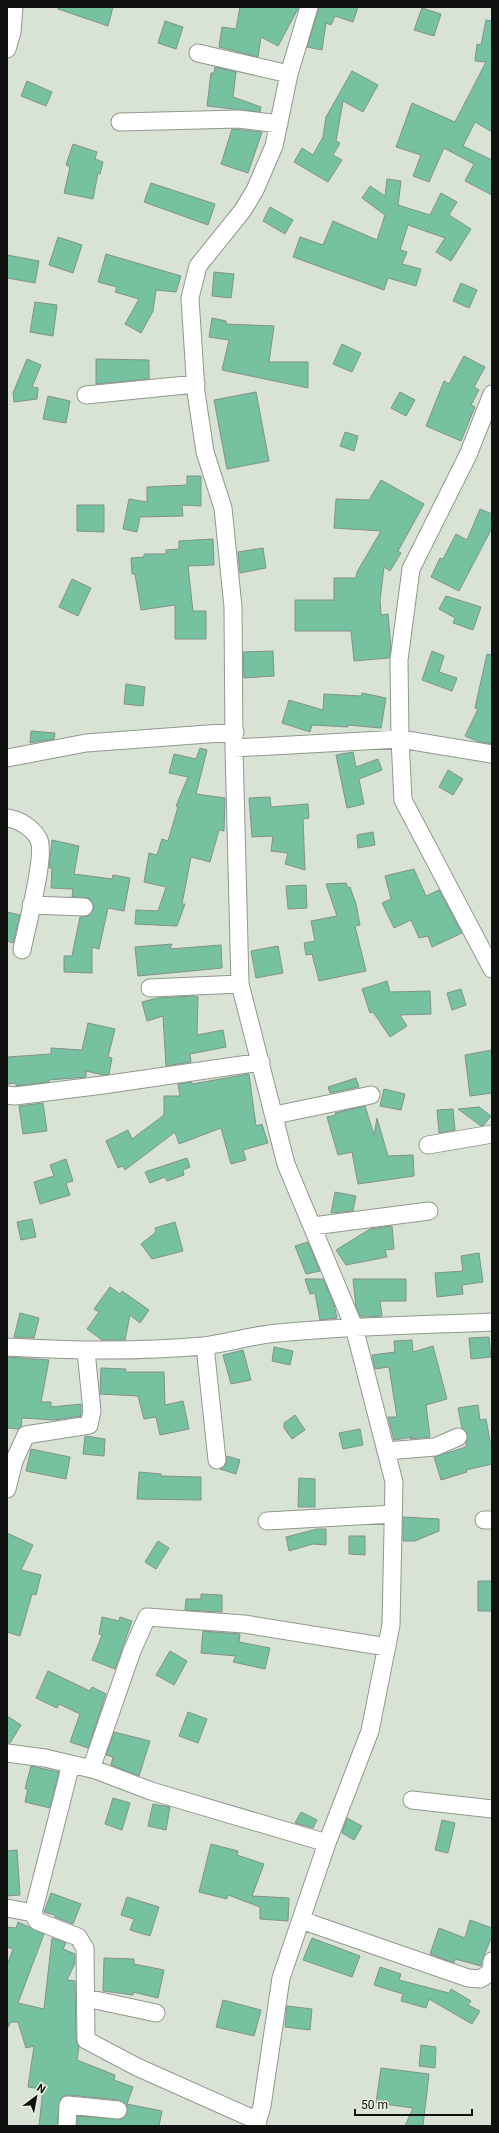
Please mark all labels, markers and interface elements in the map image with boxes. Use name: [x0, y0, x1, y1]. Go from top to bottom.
north arrow: [16, 2077, 56, 2117]
text: N: [34, 2081, 48, 2097]
scale bar: [355, 2091, 472, 2117]
text: 50 m: [361, 2098, 388, 2112]

